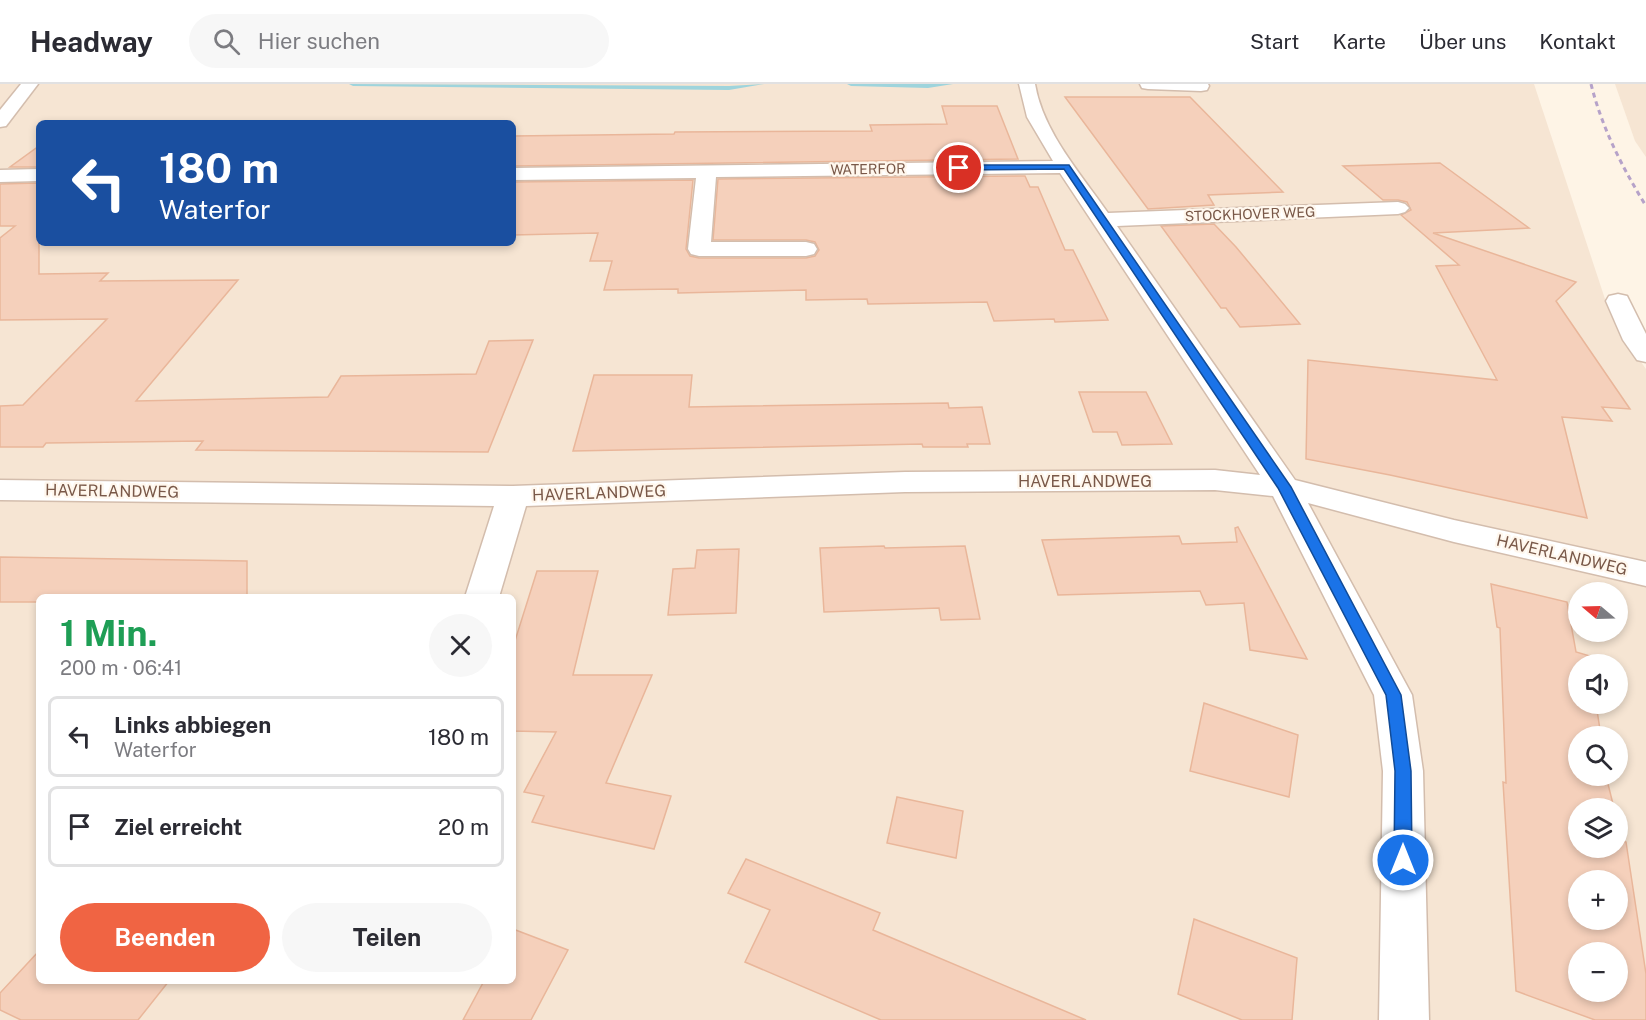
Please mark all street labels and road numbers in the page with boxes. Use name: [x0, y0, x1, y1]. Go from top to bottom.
street label: WATERFOR: [830, 160, 906, 178]
street label: STOCKHOVER WEG: [1184, 204, 1316, 224]
street label: HAVERLANDWEG: [1018, 472, 1152, 491]
street label: HAVERLANDWEG: [45, 480, 179, 502]
street label: HAVERLANDWEG: [532, 481, 666, 505]
street label: HAVERLANDWEG: [1495, 531, 1629, 579]

